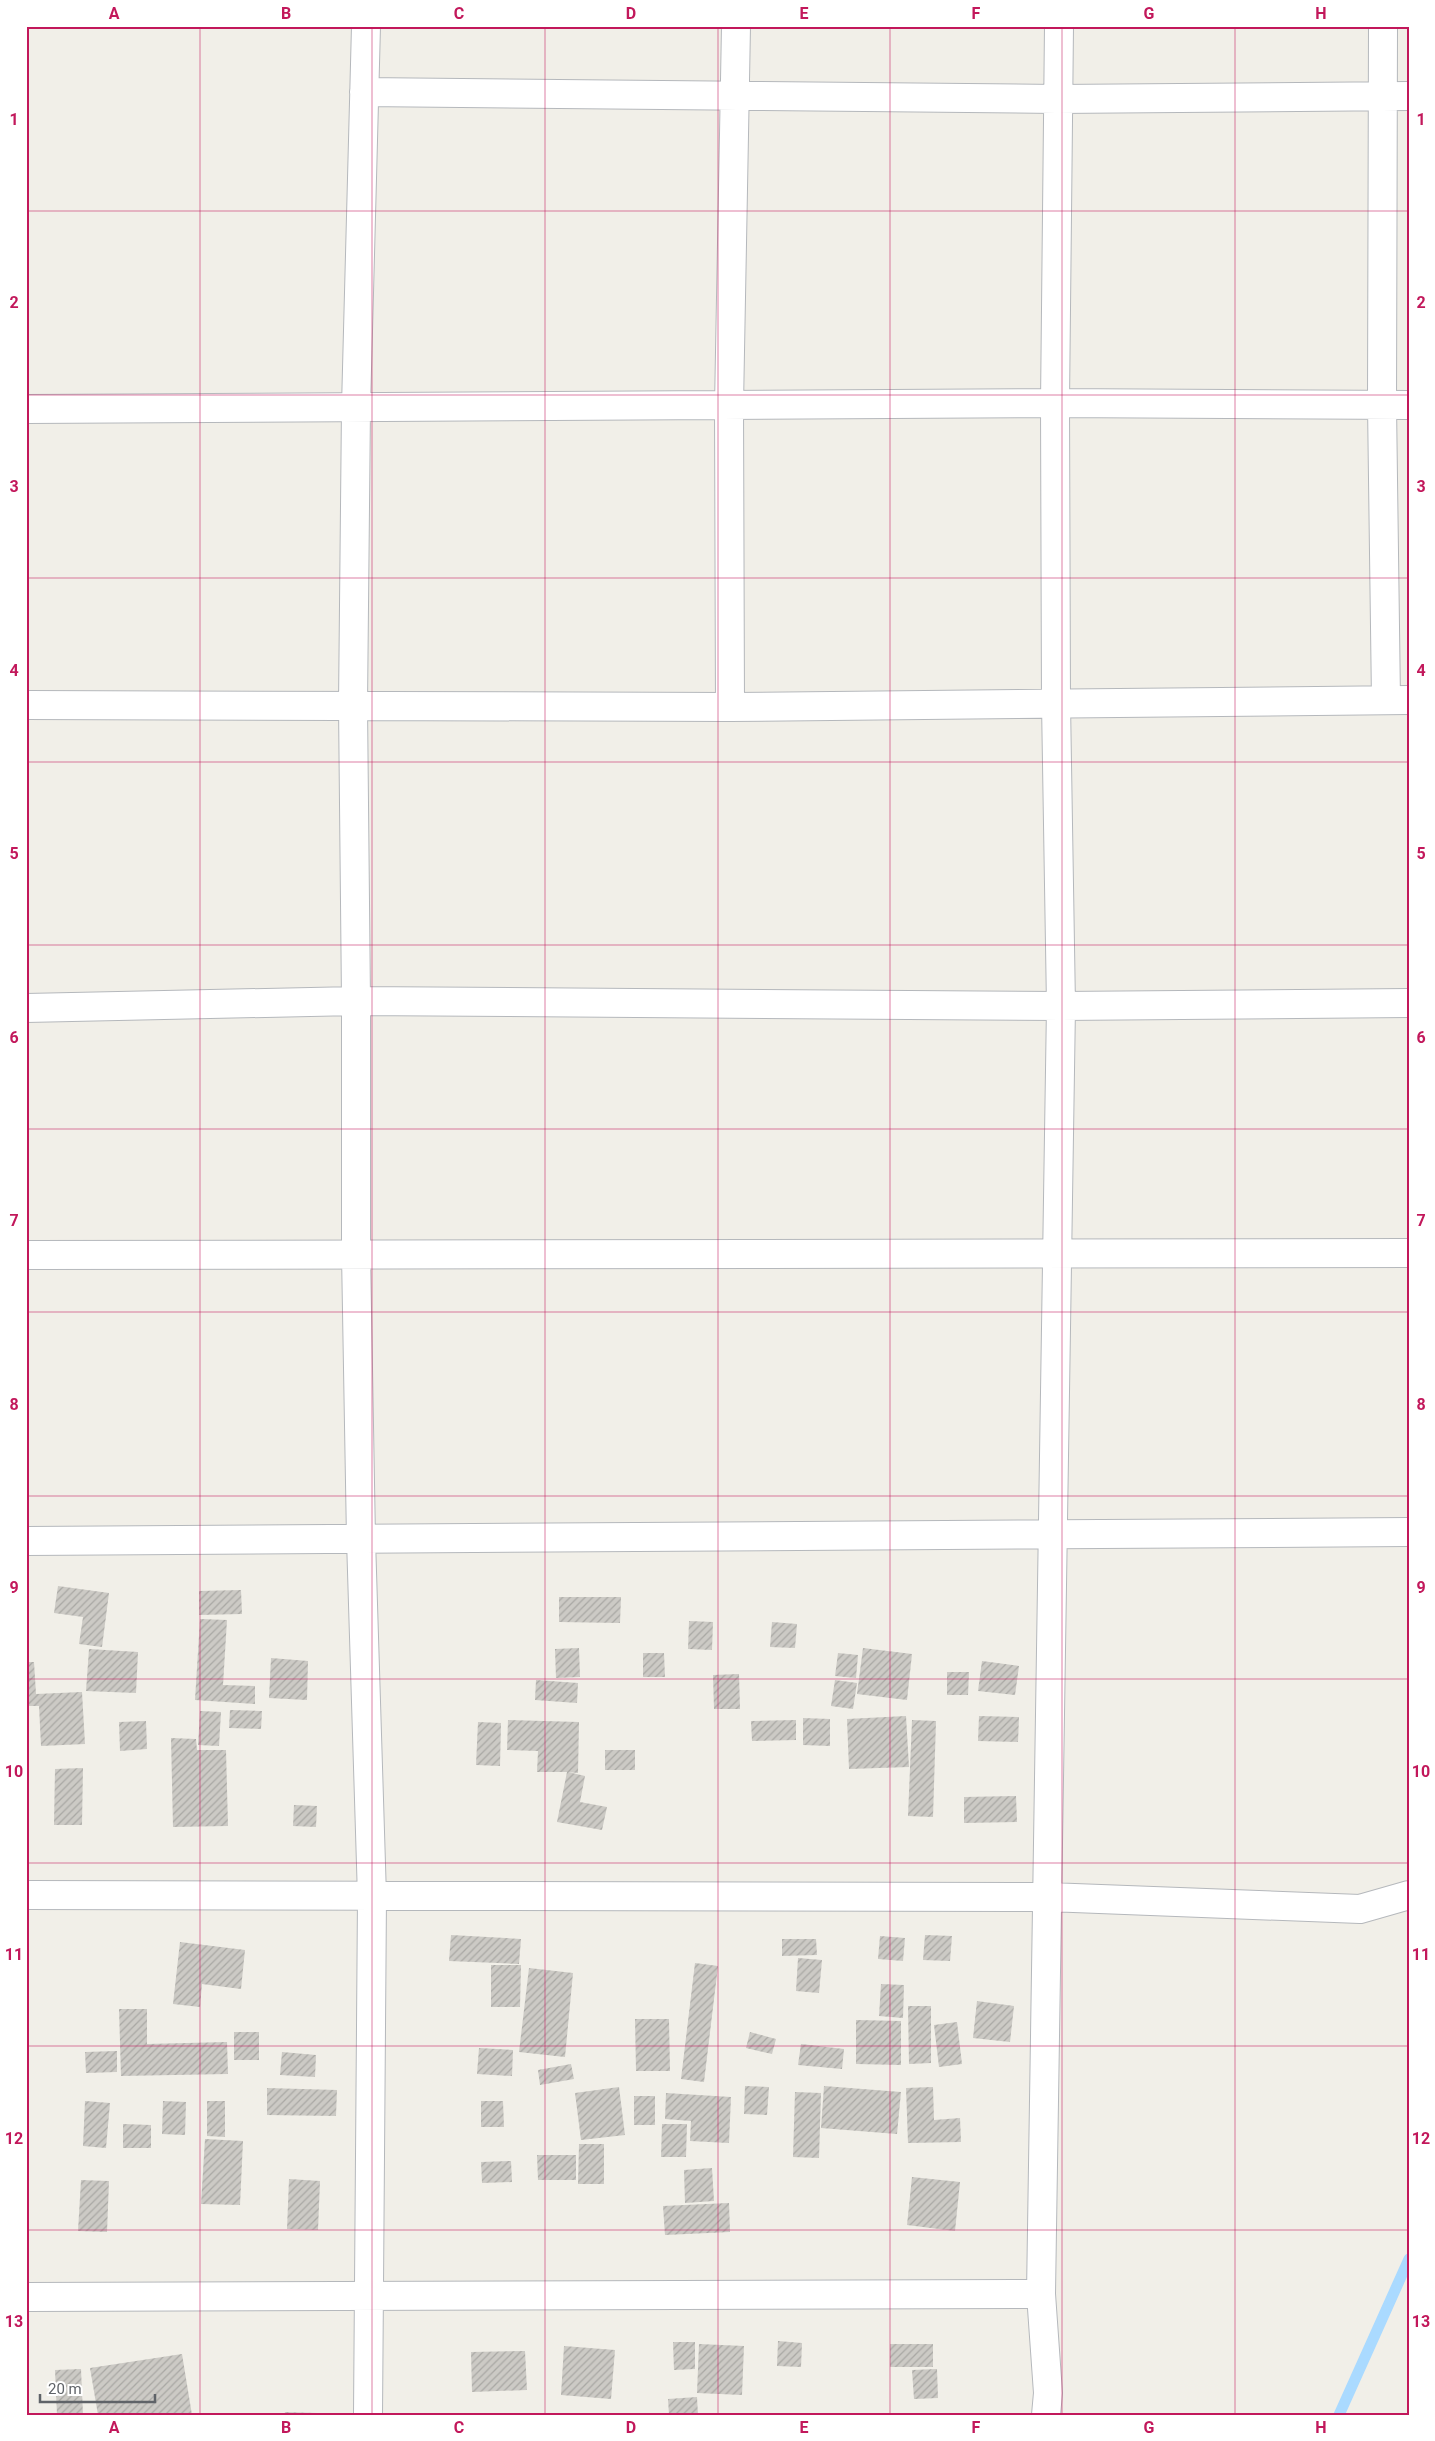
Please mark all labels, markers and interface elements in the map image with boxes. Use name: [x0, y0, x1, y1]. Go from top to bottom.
text: A: [109, 4, 120, 23]
text: B: [281, 4, 291, 23]
text: C: [454, 4, 464, 23]
text: D: [626, 4, 636, 23]
text: E: [800, 4, 809, 23]
text: F: [972, 4, 981, 23]
text: G: [1144, 4, 1155, 23]
text: H: [1315, 4, 1327, 23]
text: 1: [9, 110, 19, 129]
text: 1: [1416, 110, 1426, 129]
text: 2: [9, 293, 19, 312]
text: 2: [1416, 293, 1426, 312]
text: 3: [9, 477, 19, 496]
text: 3: [1416, 477, 1426, 496]
text: 4: [9, 661, 19, 680]
text: 4: [1416, 661, 1426, 680]
text: 5: [9, 844, 19, 863]
text: 5: [1416, 844, 1426, 863]
text: 6: [9, 1028, 19, 1047]
text: 6: [1416, 1028, 1426, 1047]
text: 7: [9, 1211, 19, 1230]
text: 7: [1416, 1211, 1426, 1230]
text: 8: [9, 1395, 19, 1414]
text: 8: [1416, 1395, 1426, 1414]
text: 9: [9, 1578, 19, 1597]
text: 9: [1416, 1578, 1426, 1597]
text: 10: [5, 1762, 23, 1781]
text: 10: [1412, 1762, 1430, 1781]
text: 11: [5, 1945, 23, 1964]
text: 11: [1412, 1945, 1430, 1964]
text: 12: [5, 2129, 23, 2148]
text: 12: [1412, 2129, 1430, 2148]
text: 13: [5, 2312, 23, 2331]
text: 13: [1412, 2312, 1430, 2331]
scale bar: [40, 2371, 155, 2403]
text: 20 m: [48, 2380, 82, 2398]
text: A: [109, 2418, 120, 2437]
text: B: [281, 2418, 291, 2437]
text: C: [454, 2418, 464, 2437]
text: D: [626, 2418, 636, 2437]
text: E: [800, 2418, 809, 2437]
text: F: [972, 2418, 981, 2437]
text: G: [1144, 2418, 1155, 2437]
text: H: [1315, 2418, 1327, 2437]

